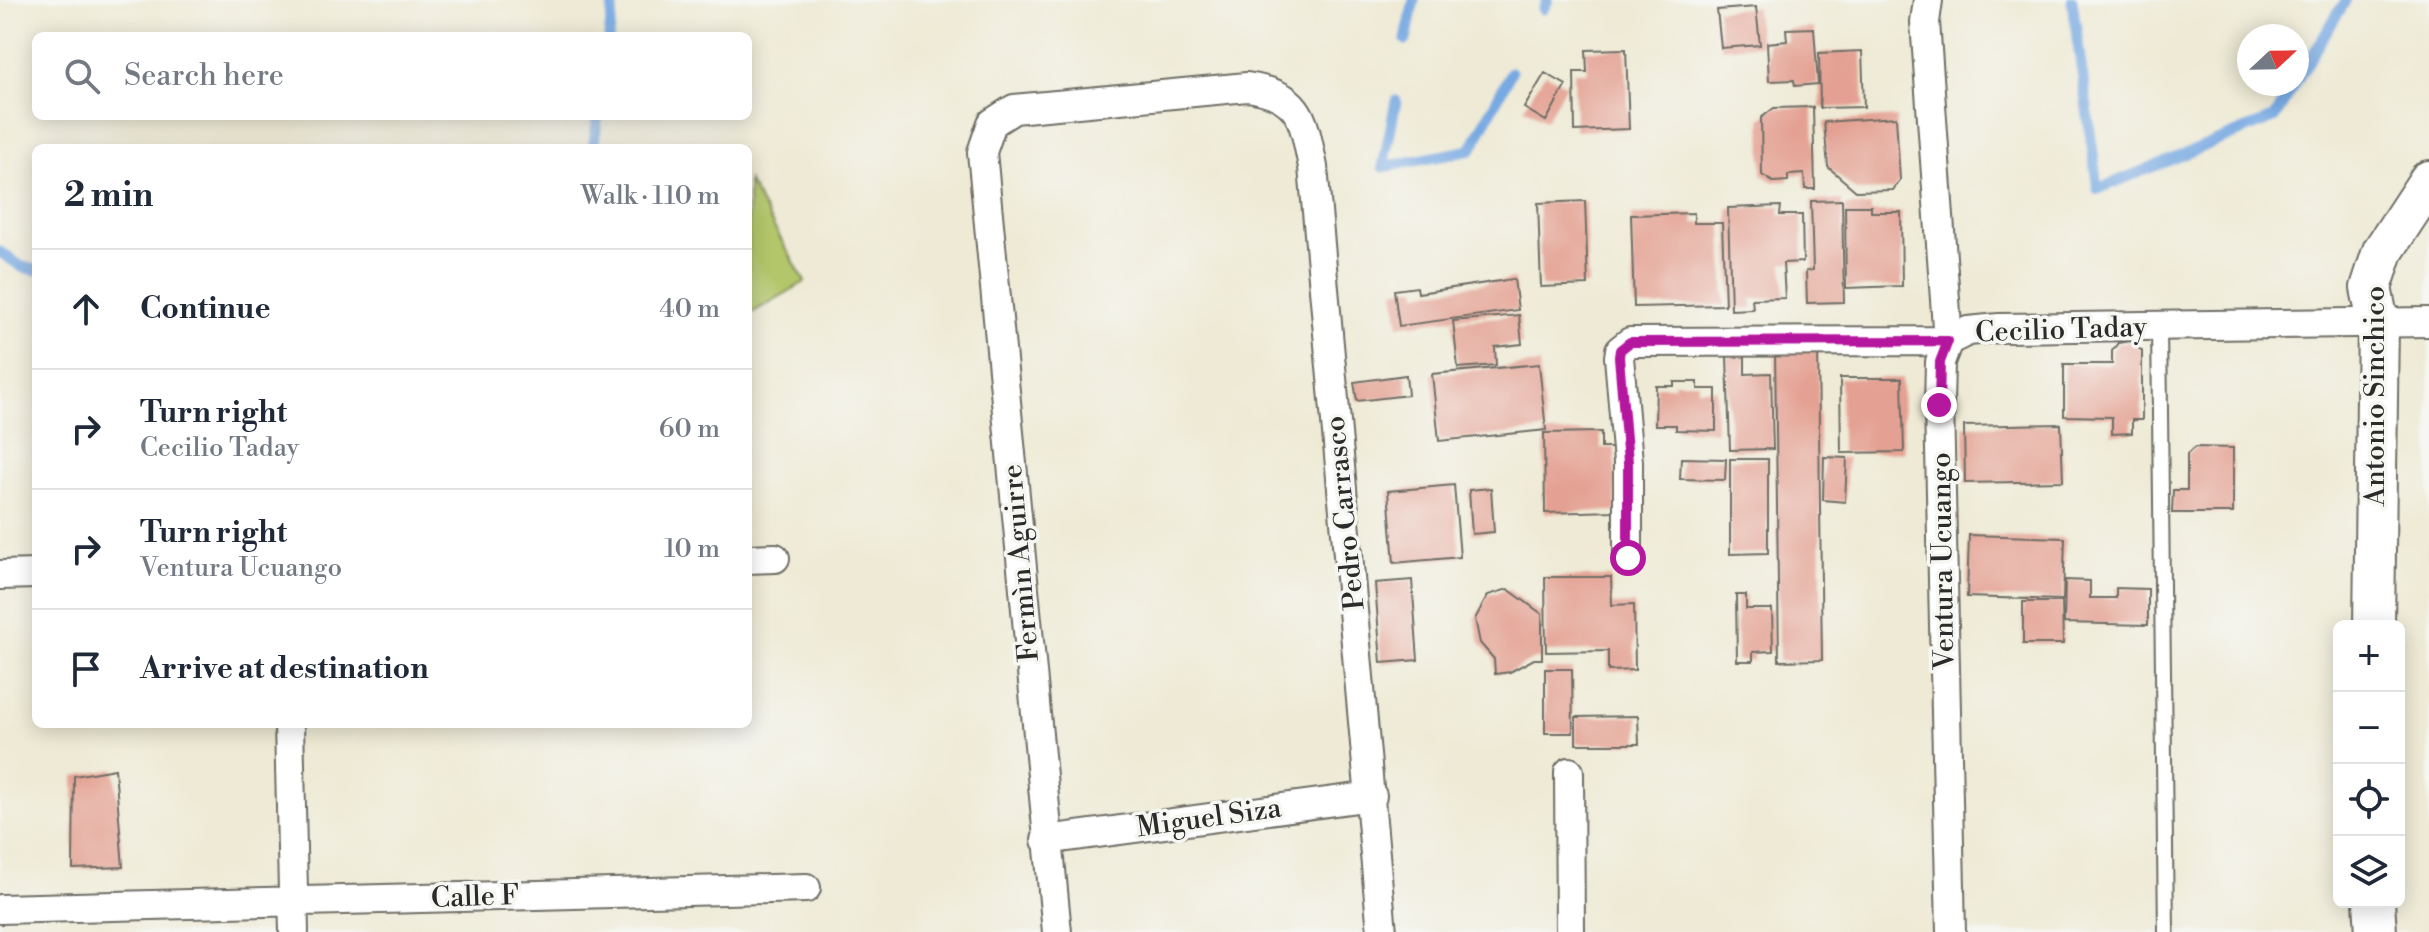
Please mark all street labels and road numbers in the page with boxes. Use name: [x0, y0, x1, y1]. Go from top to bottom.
street label: Antonio Sinchico: [2358, 286, 2393, 507]
street label: Cecilio Taday: [1975, 310, 2148, 350]
street label: Pedro Carrasco: [1317, 414, 1373, 612]
street label: Ventura Ucuango: [1924, 452, 1962, 671]
street label: Fermìn Aguirre: [995, 463, 1047, 663]
street label: Miguel Siza: [1134, 790, 1284, 845]
street label: Calle F: [430, 878, 520, 916]

